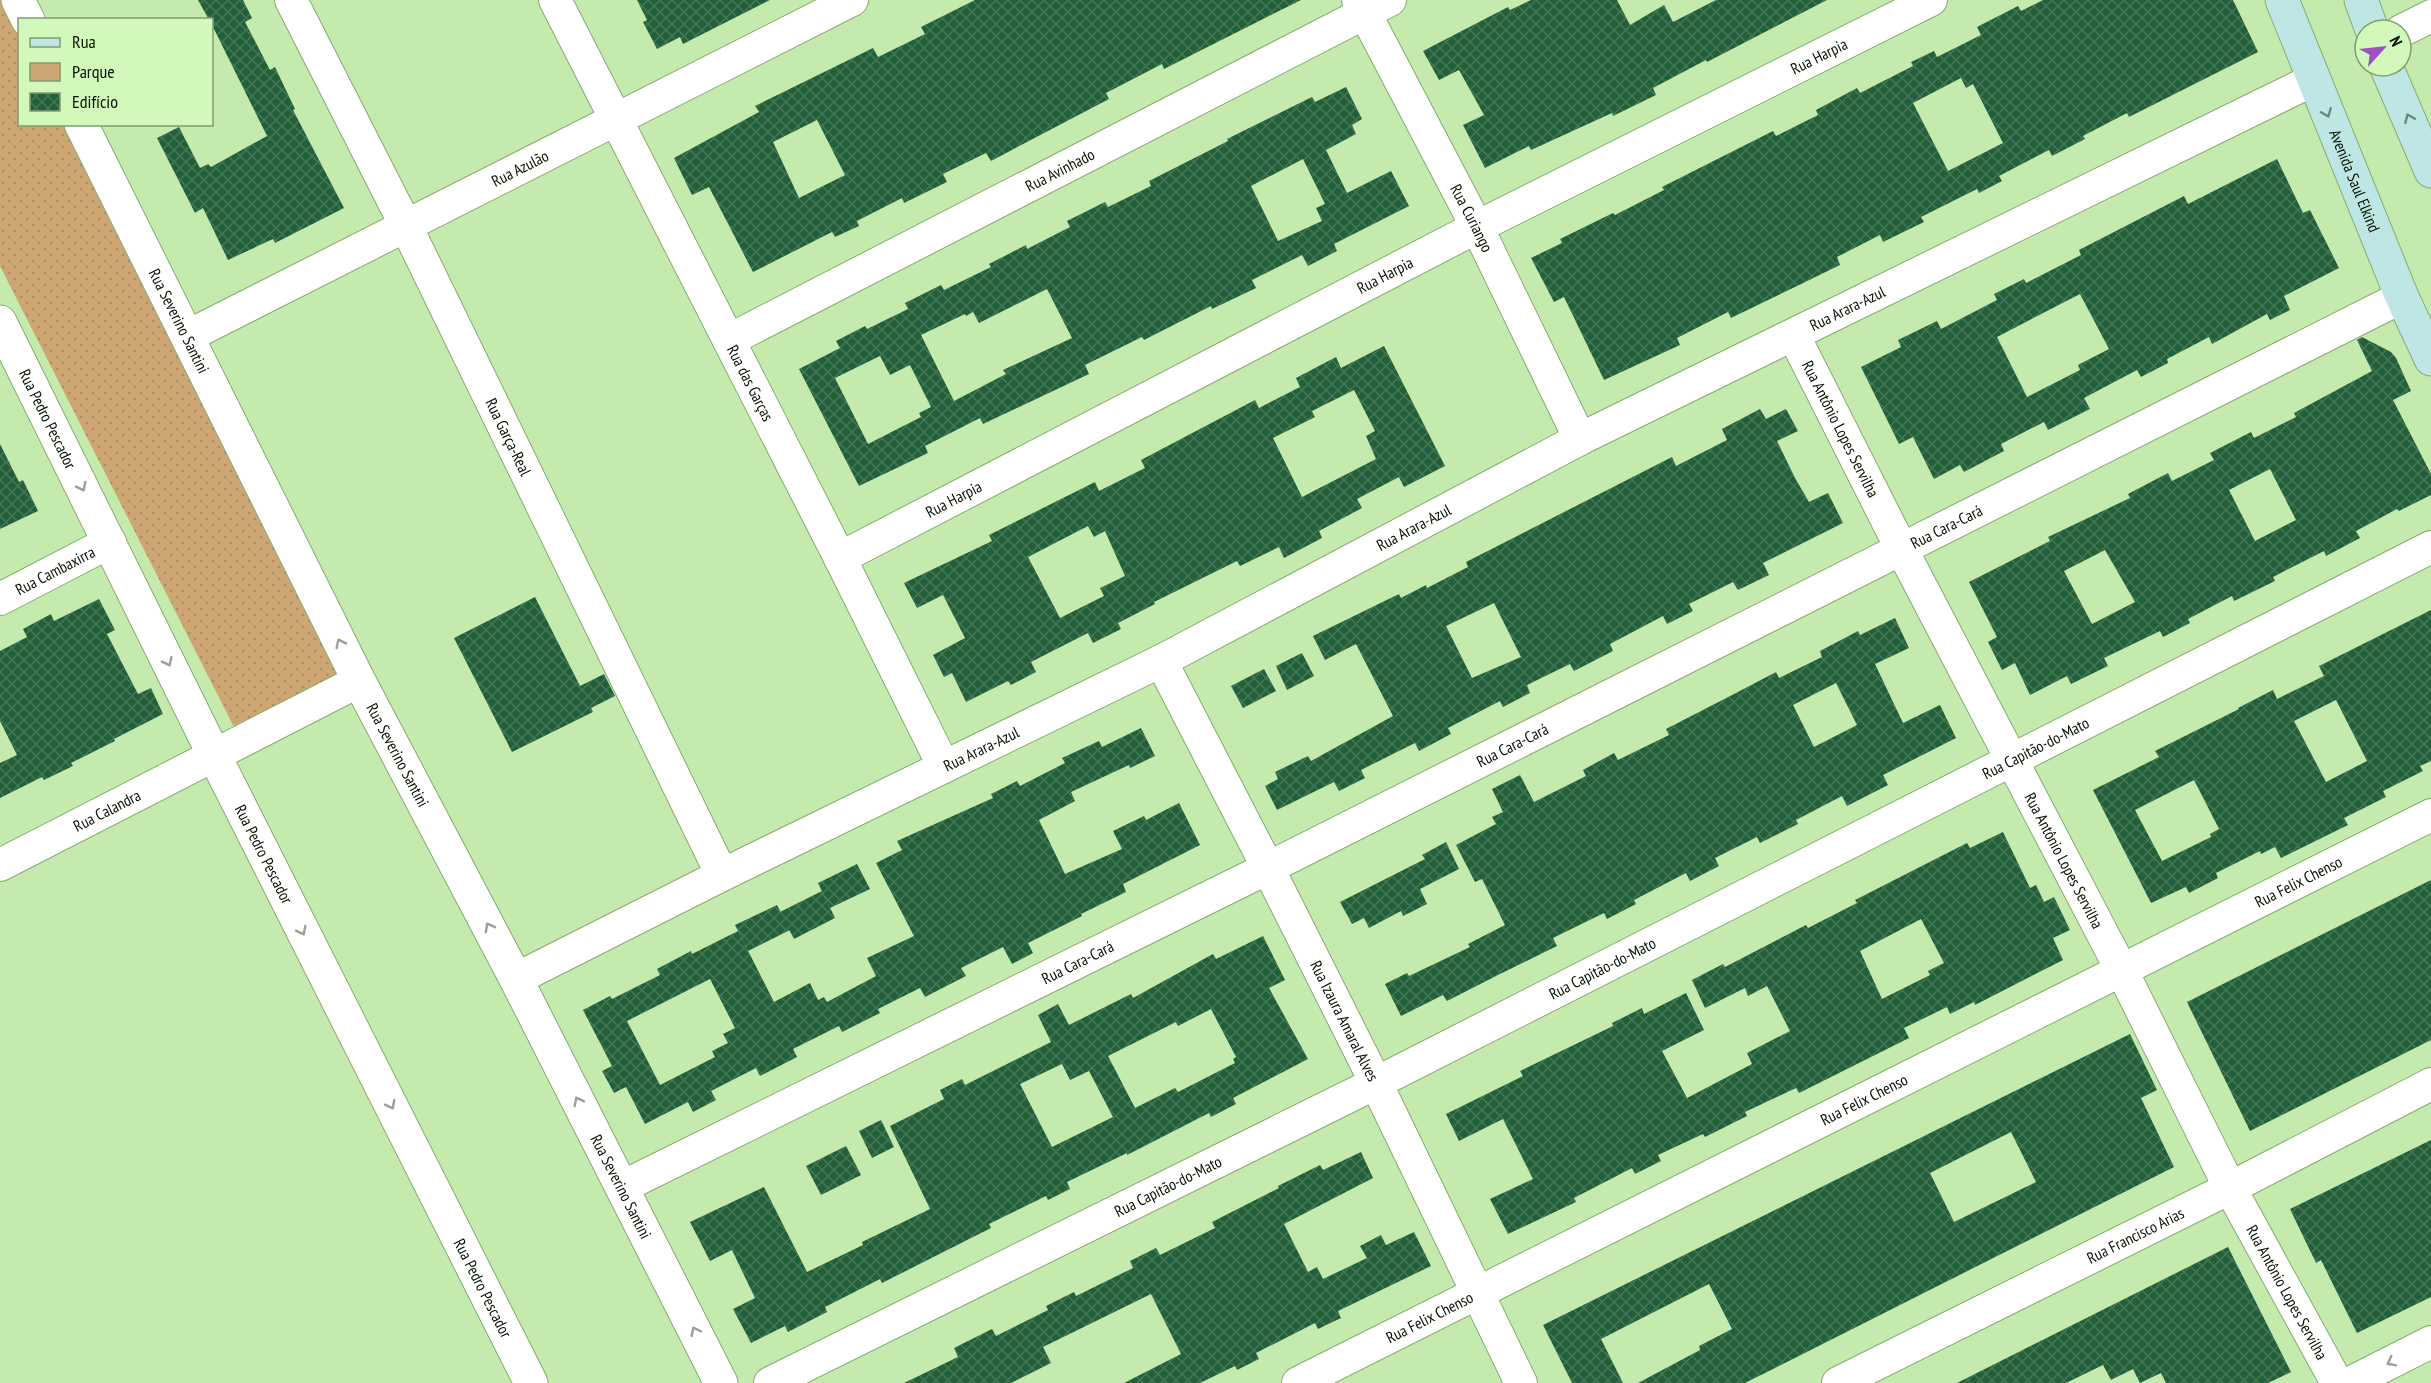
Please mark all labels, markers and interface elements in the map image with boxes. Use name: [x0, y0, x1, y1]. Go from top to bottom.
legend: [18, 18, 213, 126]
north arrow: [2353, 18, 2413, 78]
text: Rua: [72, 30, 96, 53]
text: N: [2385, 33, 2407, 50]
street label: Rua Harpia: [1787, 34, 1850, 79]
text: Parque: [72, 60, 115, 83]
text: Edifício: [72, 90, 118, 113]
one-way arrow: [2320, 107, 2332, 118]
one-way arrow: [2404, 114, 2416, 125]
street label: Avenida Saul Elkind: [2325, 127, 2385, 235]
street label: Rua Avinhado: [1022, 144, 1098, 196]
street label: Rua Azulão: [488, 145, 552, 191]
street label: Rua Curiango: [1446, 181, 1498, 255]
street label: Rua Harpia: [1353, 252, 1416, 298]
street label: Rua Severino Santini: [145, 265, 214, 376]
street label: Rua Arara-Azul: [1806, 281, 1889, 335]
street label: Rua das Garças: [723, 342, 778, 424]
street label: Rua Antônio Lopes Servilha: [1798, 357, 1884, 501]
street label: Rua Pedro Pescador: [15, 366, 81, 472]
street label: Rua Garça-Real: [481, 395, 536, 479]
street label: Rua Harpia: [922, 476, 985, 522]
one-way arrow: [75, 481, 87, 492]
street label: Rua Arara-Azul: [1373, 499, 1455, 555]
street label: Rua Cara-Cará: [1907, 500, 1986, 553]
street label: Rua Cambaxirra: [12, 542, 98, 599]
one-way arrow: [336, 638, 347, 649]
one-way arrow: [161, 656, 173, 667]
street label: Rua Severino Santini: [362, 700, 433, 810]
street label: Rua Capitão-do-Mato: [1979, 712, 2092, 783]
street label: Rua Cara-Cará: [1473, 719, 1552, 771]
street label: Rua Arara-Azul: [940, 722, 1022, 776]
street label: Rua Calandra: [70, 785, 144, 836]
street label: Rua Antônio Lopes Servilha: [2020, 789, 2108, 932]
street label: Rua Pedro Pescador: [231, 801, 298, 908]
street label: Rua Felix Chenso: [2251, 851, 2345, 912]
one-way arrow: [484, 923, 496, 934]
one-way arrow: [295, 924, 307, 935]
street label: Rua Capitão-do-Mato: [1546, 933, 1659, 1003]
street label: Rua Cara-Cará: [1038, 936, 1117, 988]
street label: Rua Izaura Amaral Alves: [1306, 957, 1383, 1084]
street label: Rua Felix Chenso: [1817, 1069, 1911, 1130]
one-way arrow: [574, 1096, 585, 1107]
one-way arrow: [383, 1098, 395, 1109]
street label: Rua Severino Santini: [586, 1131, 656, 1242]
street label: Rua Capitão-do-Mato: [1111, 1151, 1225, 1221]
street label: Rua Francisco Arias: [2083, 1203, 2187, 1268]
street label: Rua Antônio Lopes Servilha: [2242, 1221, 2332, 1363]
street label: Rua Pedro Pescador: [450, 1235, 517, 1341]
street label: Rua Felix Chenso: [1383, 1287, 1476, 1347]
one-way arrow: [690, 1326, 702, 1337]
one-way arrow: [2386, 1355, 2397, 1367]

